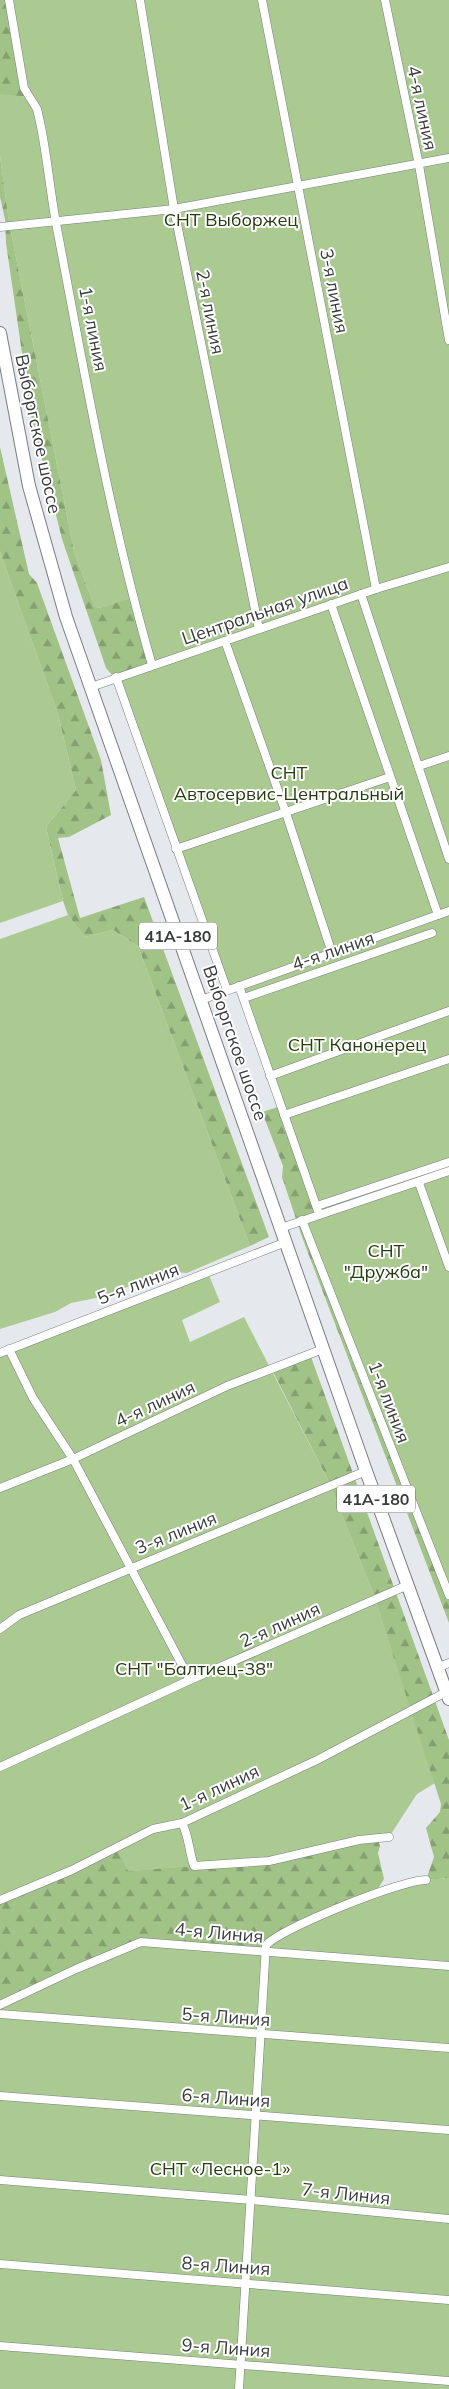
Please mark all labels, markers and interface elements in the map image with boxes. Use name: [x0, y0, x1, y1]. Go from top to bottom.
street label: 4-я линия: [402, 64, 443, 152]
park label: СНТ Выборжец: [164, 208, 298, 231]
street label: 3-я линия: [315, 247, 354, 335]
street label: 2-я линия: [191, 268, 230, 356]
street label: 1-я линия: [74, 285, 113, 373]
street label: Выборгское шоссе: [10, 352, 67, 516]
street label: Центральная улица: [179, 571, 351, 650]
park label: СНТ Автосервис-Центральный: [174, 761, 404, 805]
road number: 41А-180: [139, 922, 217, 949]
street label: 4-я линия: [289, 926, 377, 975]
street label: Выборгское шоссе: [198, 962, 273, 1124]
park label: СНТ Канонерец: [288, 1033, 426, 1056]
park label: СНТ "Дружба": [344, 1239, 428, 1283]
street label: 5-я линия: [94, 1257, 182, 1310]
street label: 1-я линия: [363, 1358, 416, 1446]
street label: 4-я линия: [111, 1375, 198, 1432]
road number: 41А-180: [337, 1486, 415, 1512]
street label: 3-я линия: [132, 1506, 220, 1559]
street label: 2-я линия: [236, 1597, 324, 1652]
park label: СНТ "Балтиец-38": [115, 1657, 273, 1680]
street label: 1-я линия: [175, 1759, 262, 1816]
street label: 4-я Линия: [174, 1917, 264, 1948]
street label: 5-я Линия: [181, 2002, 271, 2031]
street label: 6-я Линия: [181, 2083, 271, 2112]
park label: СНТ «Лесное-1»: [150, 2157, 290, 2180]
street label: 7-я Линия: [301, 2177, 391, 2210]
street label: 8-я Линия: [181, 2251, 271, 2280]
street label: 9-я Линия: [181, 2333, 271, 2362]

